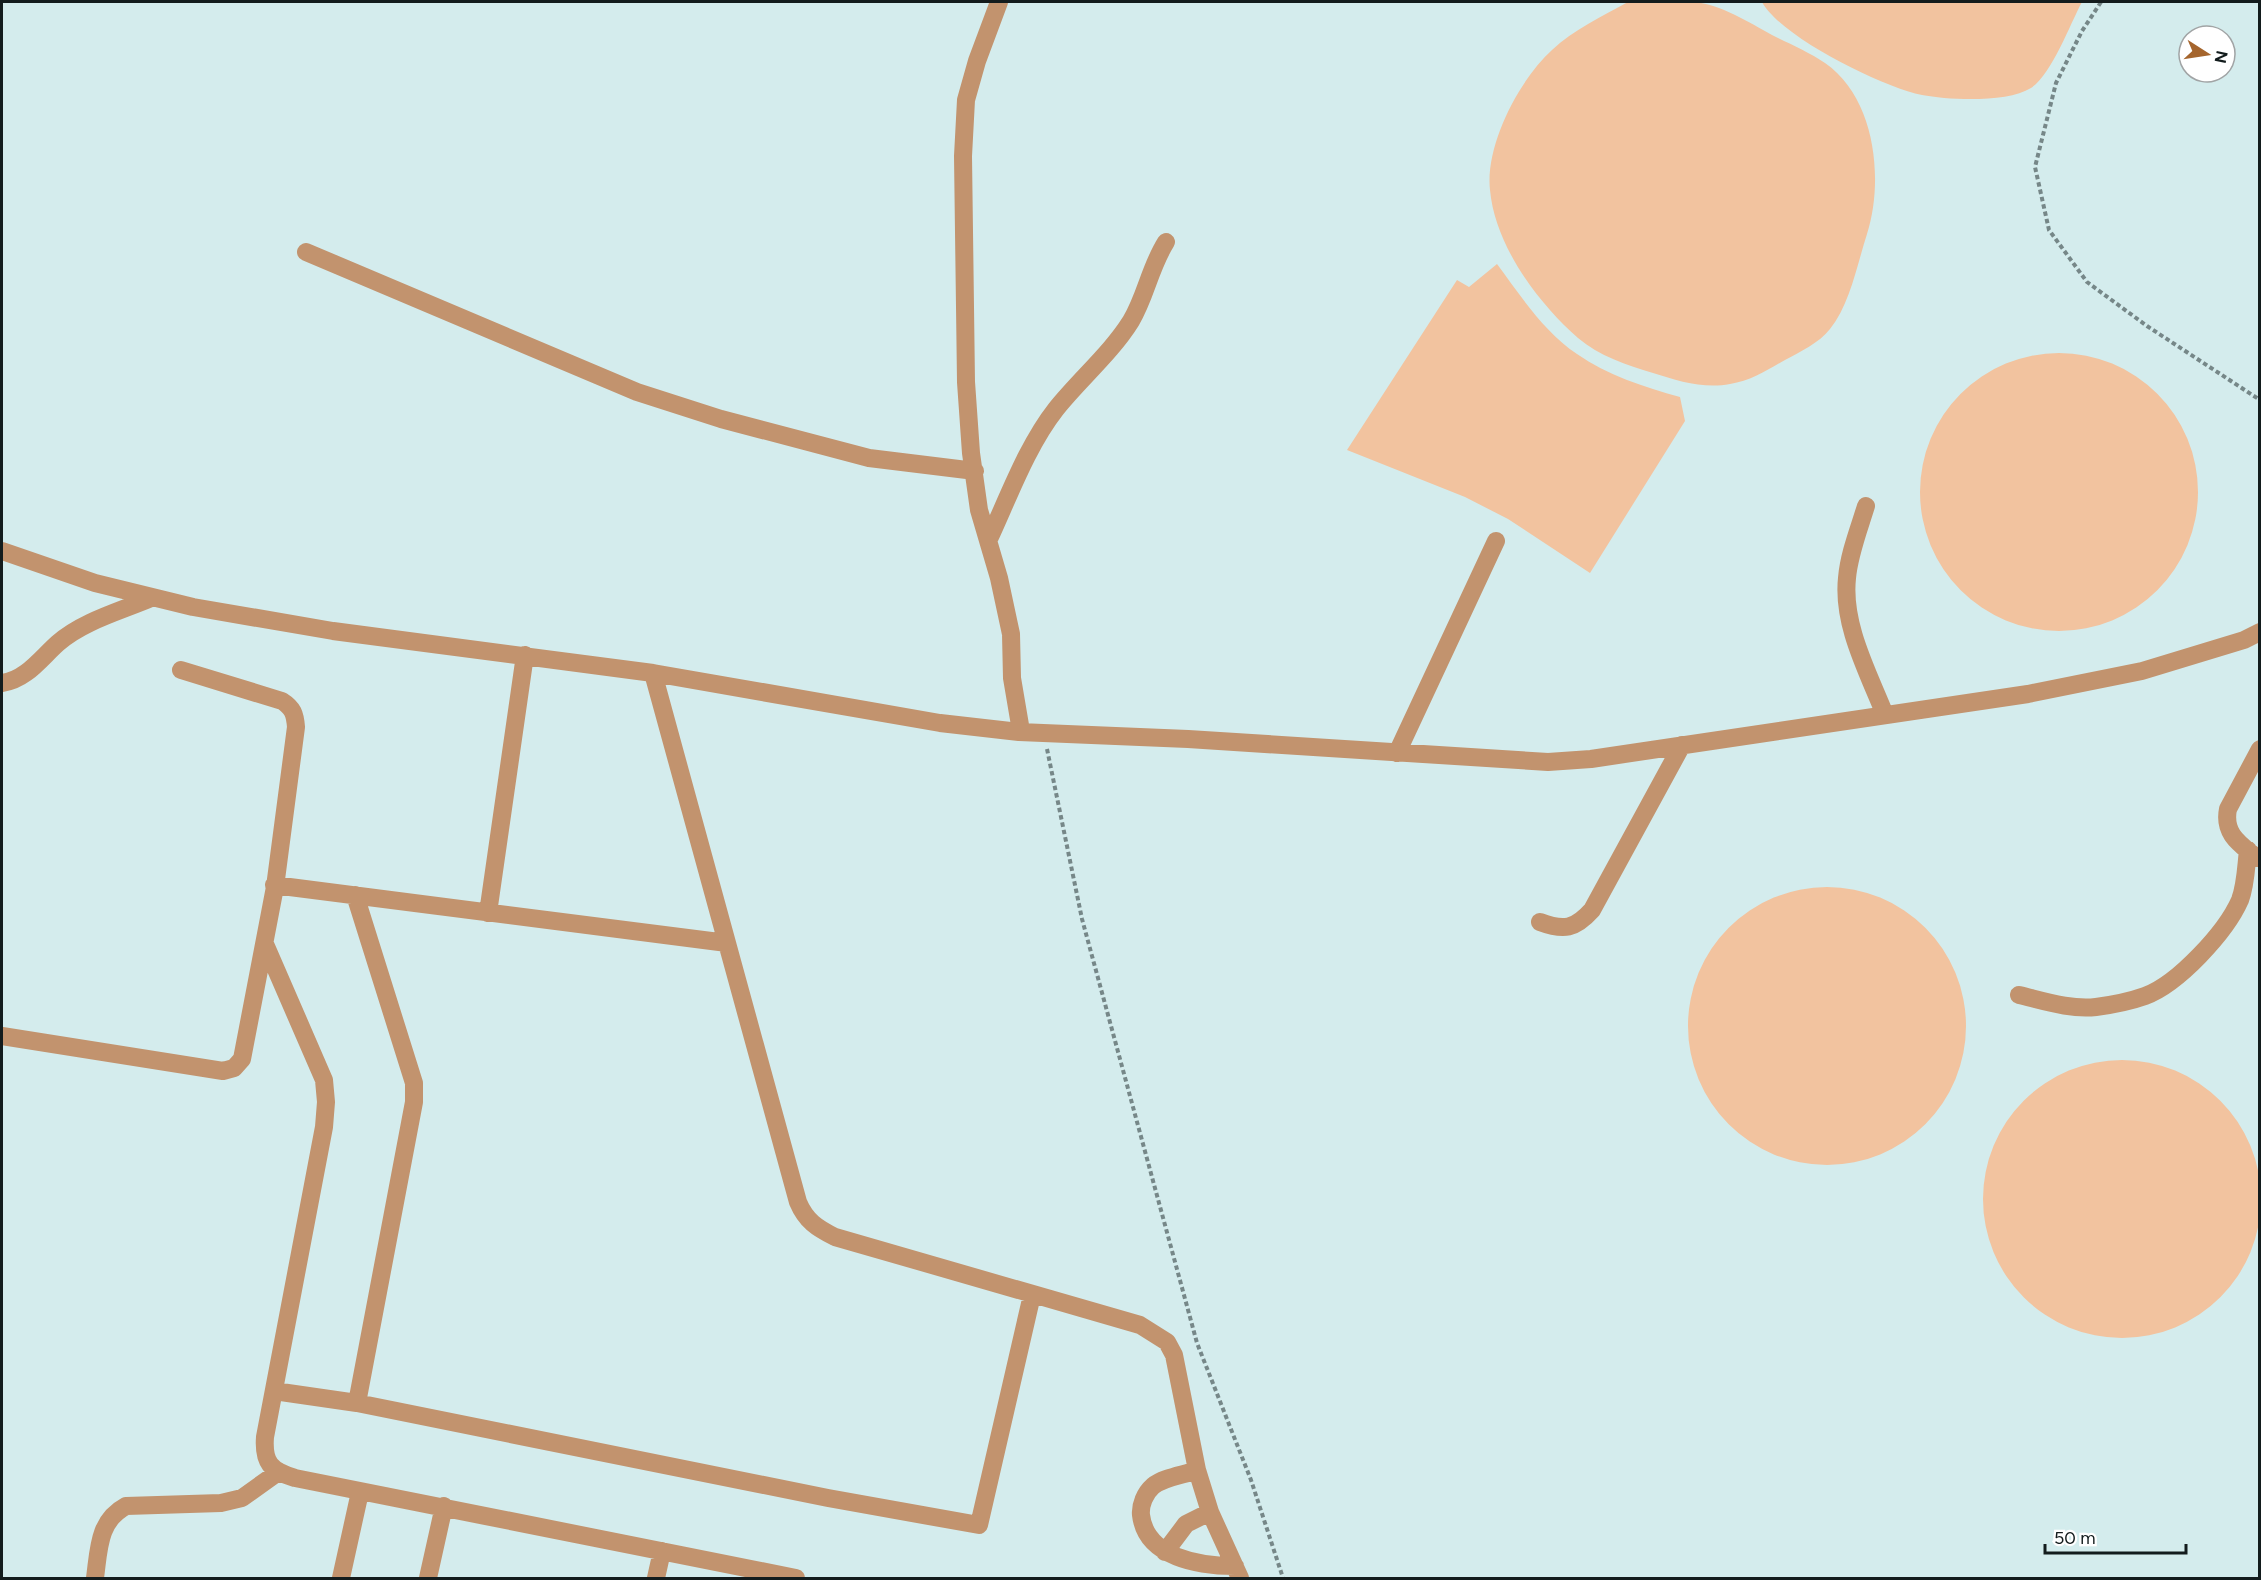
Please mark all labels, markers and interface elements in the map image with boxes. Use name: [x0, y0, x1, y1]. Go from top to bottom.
north arrow: [2177, 24, 2237, 84]
text: N: [2211, 49, 2232, 65]
scale bar: [2045, 1517, 2186, 1555]
text: 50 m: [2054, 1527, 2096, 1549]

